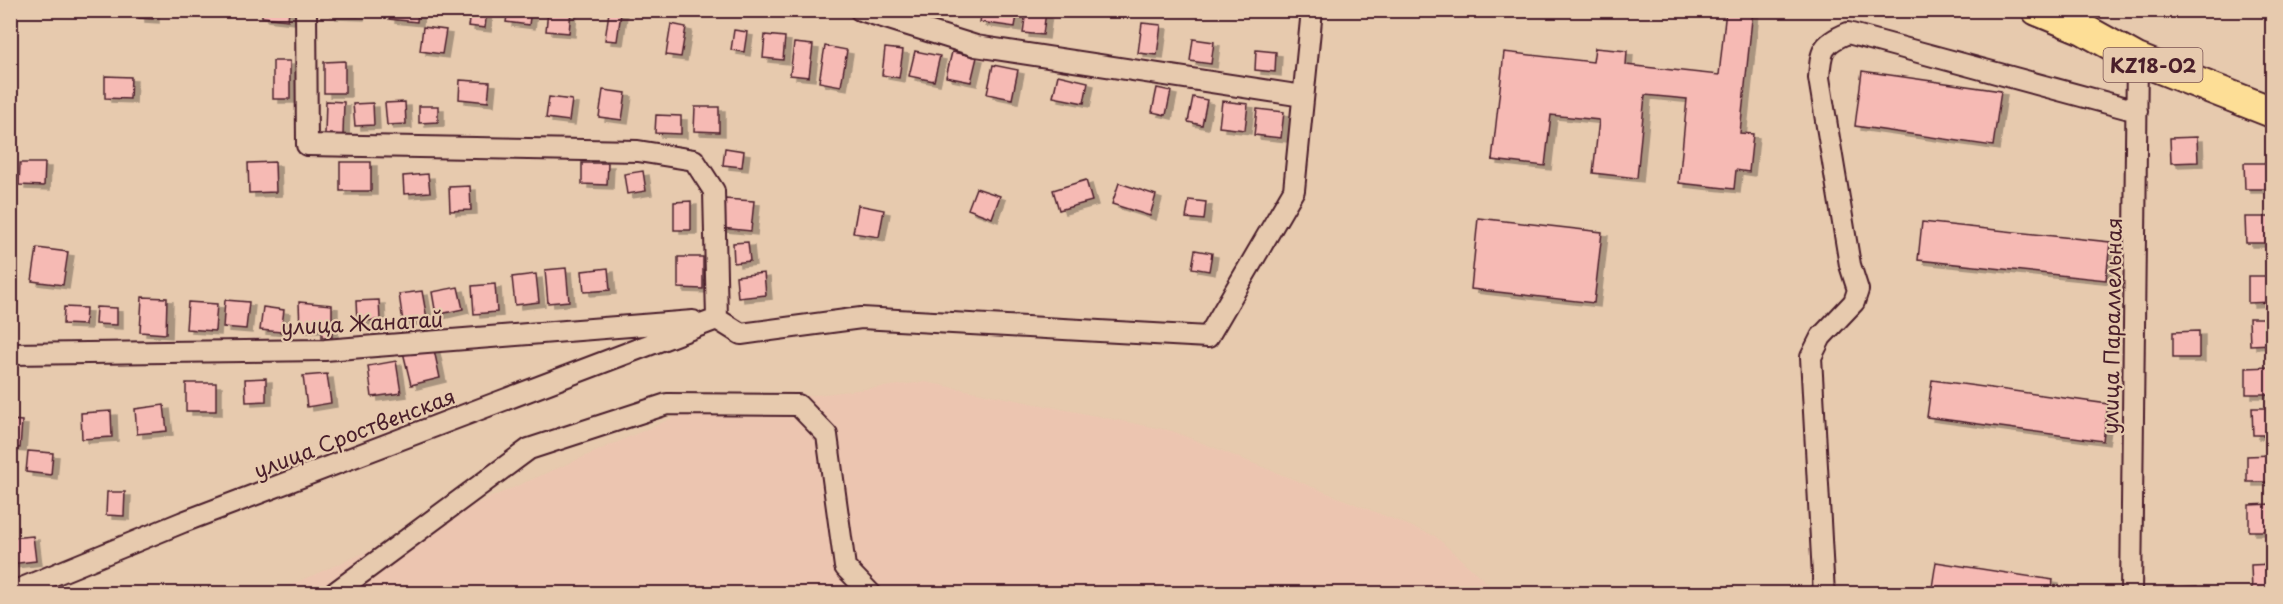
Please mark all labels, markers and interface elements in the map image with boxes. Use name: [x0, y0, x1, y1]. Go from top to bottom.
road number: KZ18-02: [2104, 48, 2202, 82]
street label: улица Параллельная: [2093, 217, 2129, 435]
street label: улица Жанатай: [280, 302, 444, 342]
street label: улица Сроственская: [249, 379, 459, 485]

